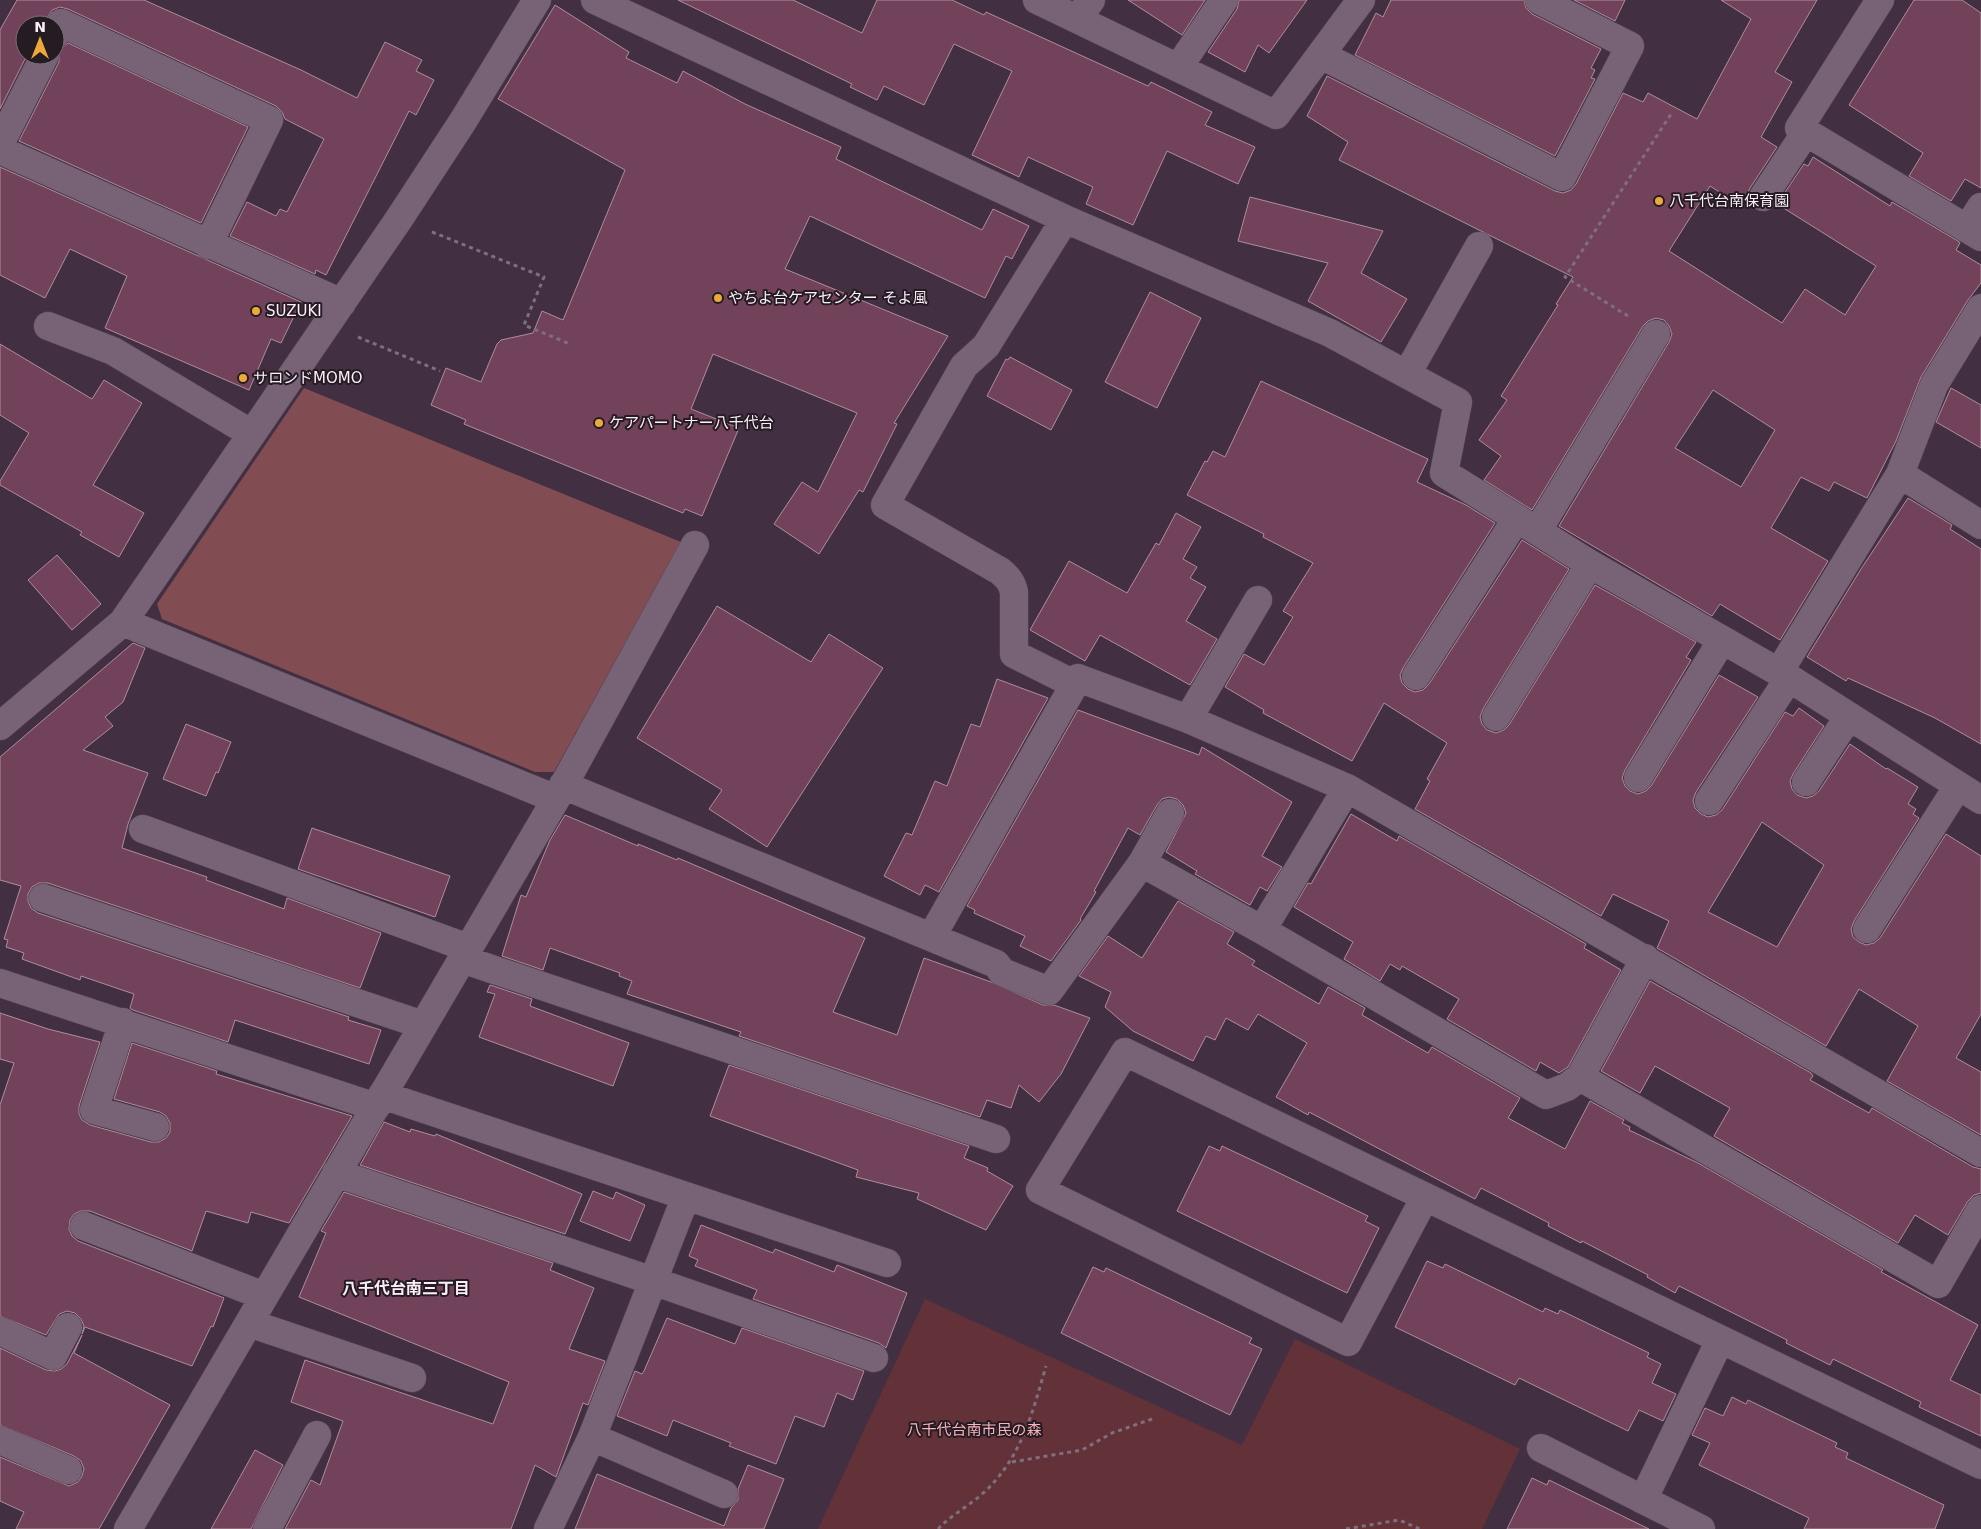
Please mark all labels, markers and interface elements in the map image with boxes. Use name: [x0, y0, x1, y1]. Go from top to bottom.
north arrow: [15, 15, 65, 65]
text: N: [34, 19, 46, 35]
place label: 八千代台南保育園: [1669, 192, 1789, 210]
marker: 八千代台南保育園: [1653, 195, 1665, 207]
place label: やちよ台ケアセンター そよ風: [728, 289, 927, 307]
marker: やちよ台ケアセンター そよ風: [712, 292, 724, 304]
place label: SUZUKI: [266, 302, 322, 320]
marker: SUZUKI: [250, 305, 262, 317]
place label: サロンドMOMO: [253, 369, 363, 387]
marker: サロンドMOMO: [237, 372, 249, 384]
place label: ケアパートナー八千代台: [609, 414, 774, 432]
marker: ケアパートナー八千代台: [593, 417, 605, 429]
district label: 八千代台南三丁目: [342, 1279, 470, 1298]
park label: 八千代台南市民の森: [906, 1421, 1042, 1439]

